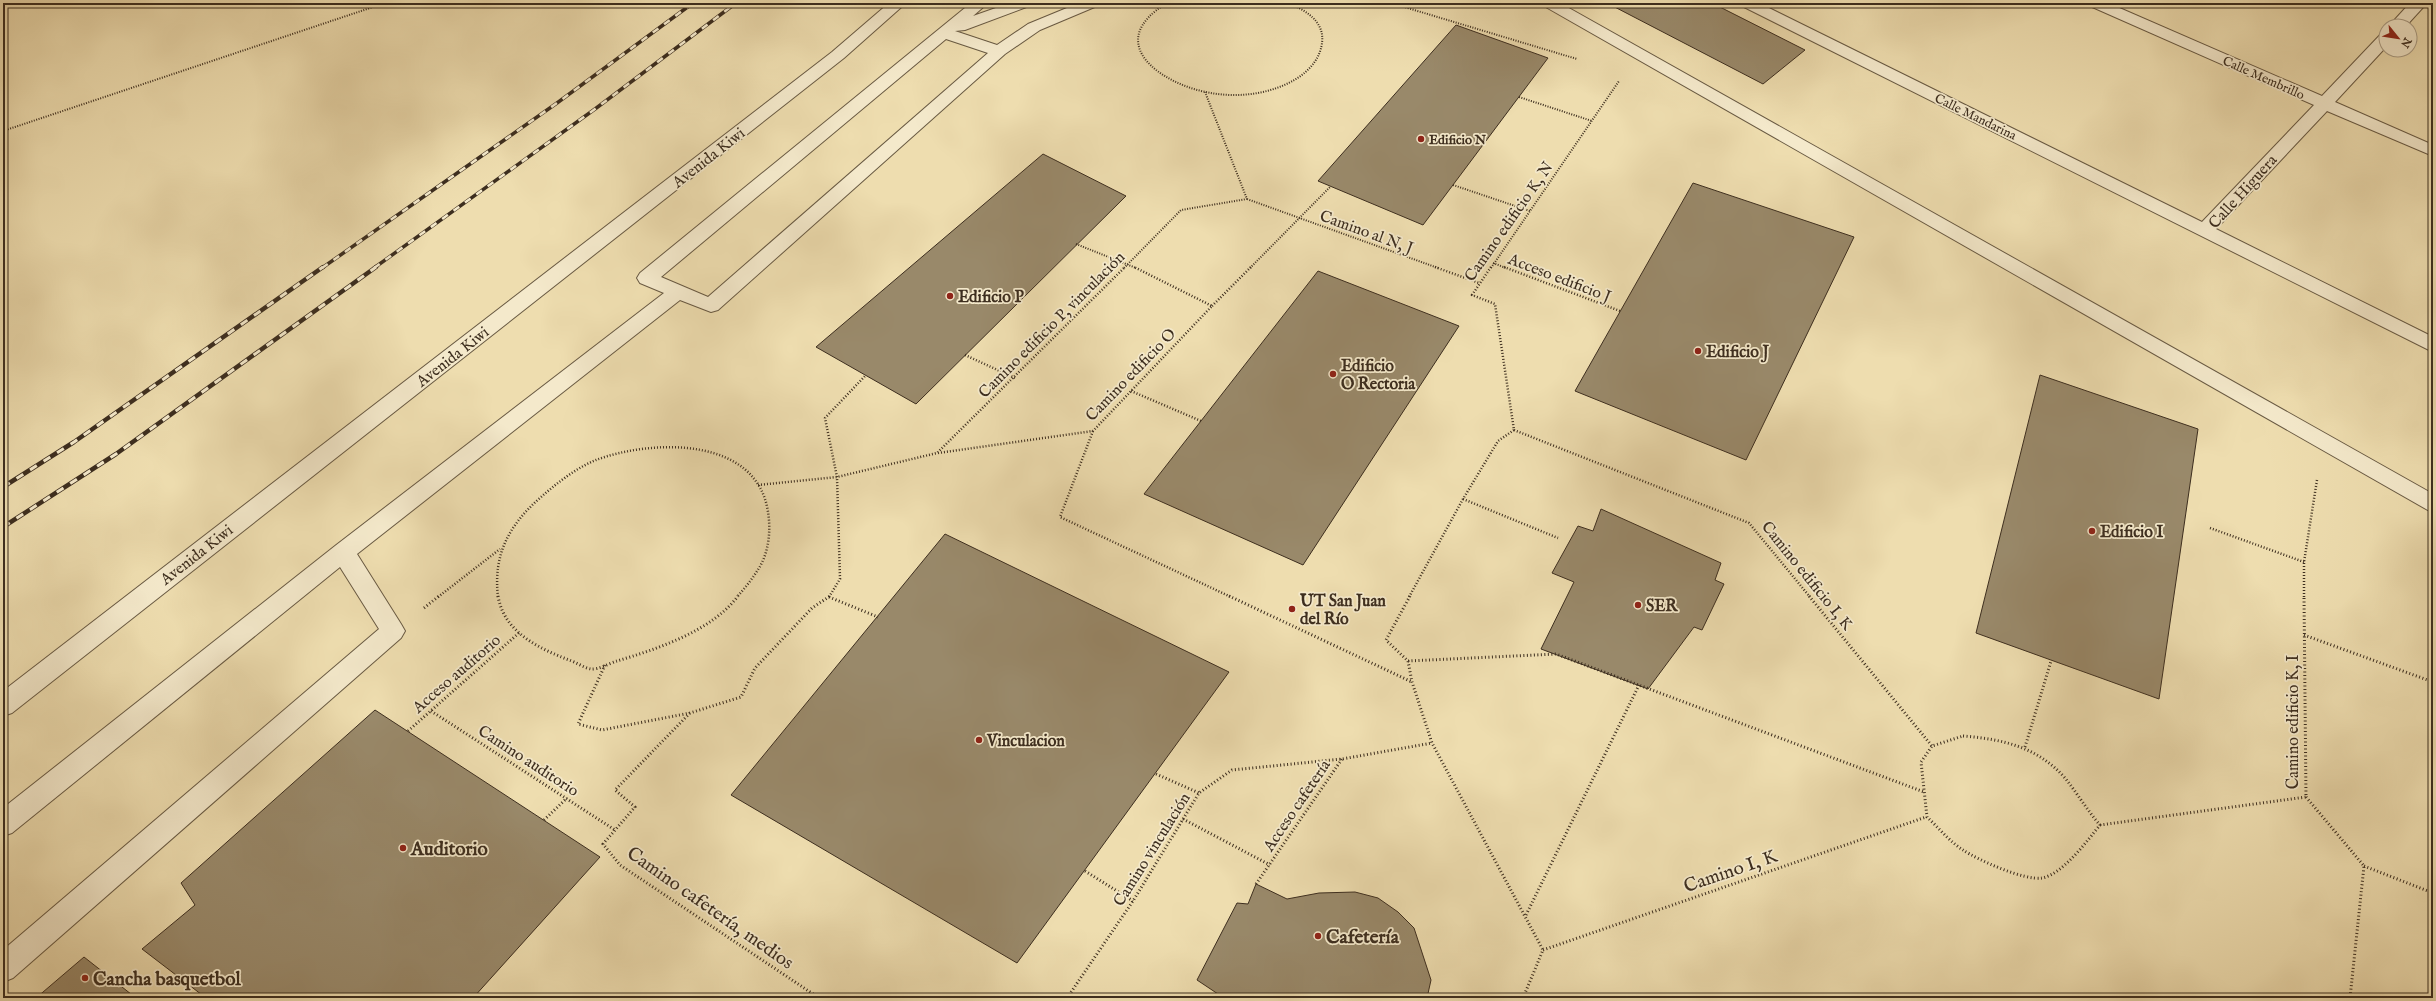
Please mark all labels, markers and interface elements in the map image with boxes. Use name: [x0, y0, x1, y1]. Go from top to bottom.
north arrow: [2378, 18, 2418, 58]
text: N: [2397, 34, 2415, 51]
street label: Calle Membrillo: [2220, 53, 2307, 104]
street label: Calle Mandarina: [1932, 90, 2019, 145]
street label: Avenida Kiwi: [668, 124, 750, 194]
place label: Edificio N: [1429, 132, 1487, 149]
marker: Edificio N: [1416, 134, 1426, 144]
street label: Calle Higuera: [2205, 151, 2282, 234]
street label: Camino edificio K, N: [1461, 158, 1559, 286]
street label: Camino al N, J: [1317, 207, 1416, 259]
street label: Camino edificio P, vinculación: [975, 248, 1130, 403]
street label: Acceso edificio J: [1504, 250, 1614, 308]
place label: Edificio P: [958, 288, 1024, 308]
marker: Edificio P: [945, 291, 955, 301]
street label: Avenida Kiwi: [412, 323, 494, 393]
street label: Camino edificio O: [1082, 325, 1181, 426]
place label: Edificio J: [1706, 343, 1769, 363]
marker: Edificio J: [1693, 346, 1703, 356]
place label: Edificio O Rectoria: [1341, 357, 1416, 395]
marker: Edificio O Rectoria: [1328, 369, 1338, 379]
street label: Camino edificio I, K: [1756, 518, 1857, 635]
street label: Avenida Kiwi: [156, 521, 238, 591]
place label: Edificio I: [2100, 523, 2163, 543]
marker: Edificio I: [2087, 526, 2097, 536]
place label: UT San Juan del Río: [1299, 592, 1386, 630]
place label: SER: [1646, 597, 1678, 617]
marker: SER: [1633, 600, 1643, 610]
marker: UT San Juan del Río: [1287, 604, 1297, 614]
street label: Acceso auditorio: [408, 631, 506, 719]
street label: Camino edificio K, I: [2284, 655, 2304, 789]
street label: Camino auditorio: [474, 722, 582, 802]
place label: Vinculacion: [986, 732, 1065, 752]
marker: Vinculacion: [974, 735, 984, 745]
street label: Acceso cafetería: [1259, 756, 1336, 857]
street label: Camino vinculación: [1110, 789, 1196, 911]
place label: Auditorio: [410, 838, 488, 862]
street label: Camino cafetería, medios: [622, 842, 798, 975]
marker: Auditorio: [398, 843, 408, 853]
street label: Camino I, K: [1681, 845, 1781, 899]
place label: Cafetería: [1326, 926, 1400, 950]
marker: Cafetería: [1313, 931, 1323, 941]
place label: Cancha basquetbol: [93, 968, 241, 992]
marker: Cancha basquetbol: [80, 973, 90, 983]

